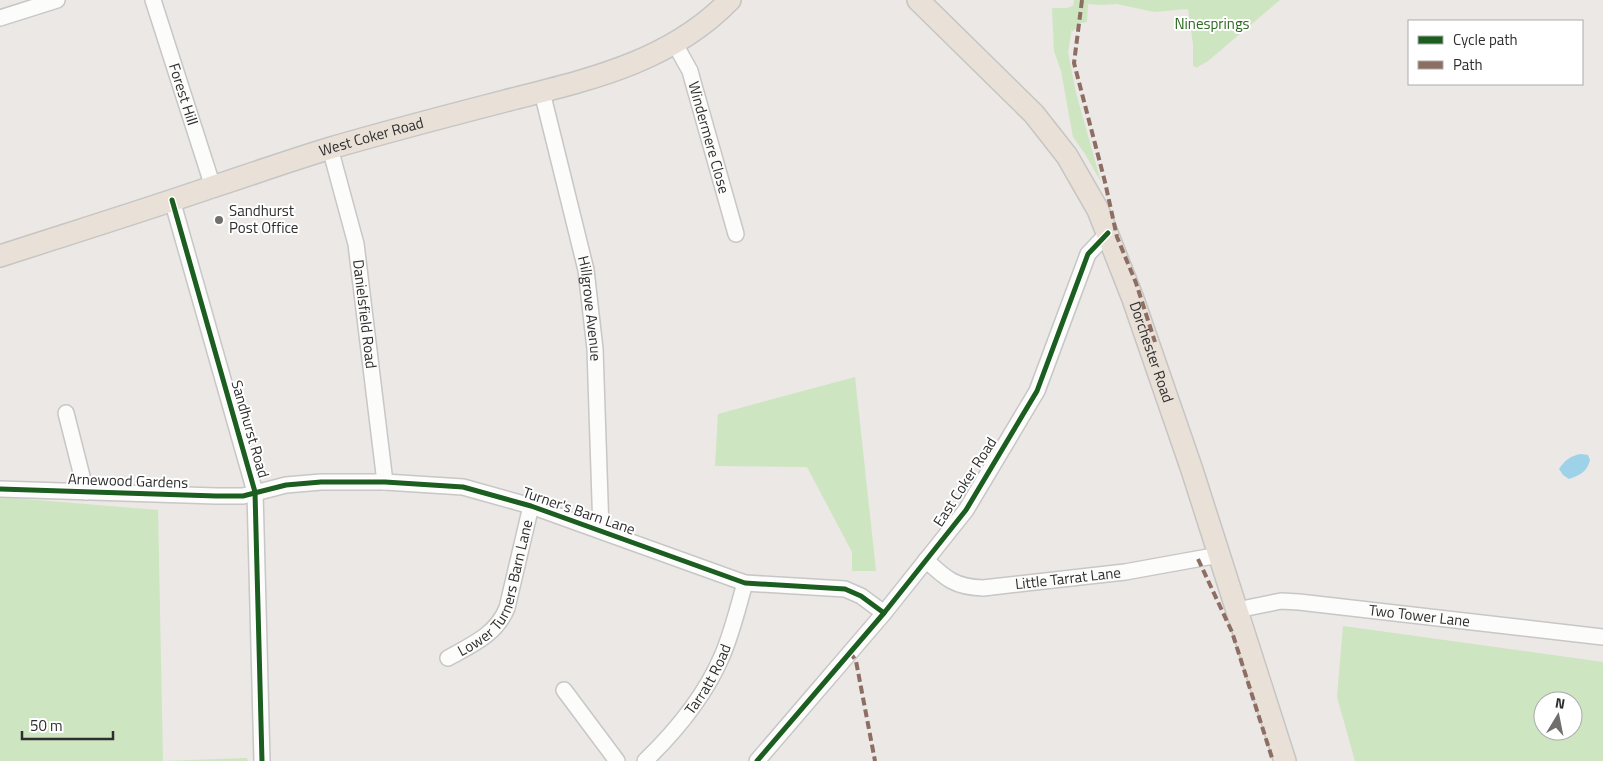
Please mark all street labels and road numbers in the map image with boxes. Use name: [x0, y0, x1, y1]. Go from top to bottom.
street label: Forest Hill: [163, 60, 204, 128]
street label: Windermere Close: [682, 79, 736, 196]
street label: West Coker Road: [316, 111, 426, 162]
street label: Hillgrove Avenue: [572, 253, 607, 361]
street label: Danielsfield Road: [347, 258, 383, 370]
street label: Dorchester Road: [1124, 298, 1180, 406]
street label: Sandhurst Road: [226, 377, 275, 481]
street label: East Coker Road: [927, 432, 1002, 531]
street label: Arnewood Gardens: [67, 467, 189, 494]
street label: Turner's Barn Lane: [520, 481, 638, 541]
street label: Lower Turners Barn Lane: [453, 517, 538, 662]
street label: Little Tarrat Lane: [1014, 561, 1122, 595]
street label: Two Tower Lane: [1368, 598, 1471, 633]
street label: Tarratt Road: [679, 640, 737, 719]

